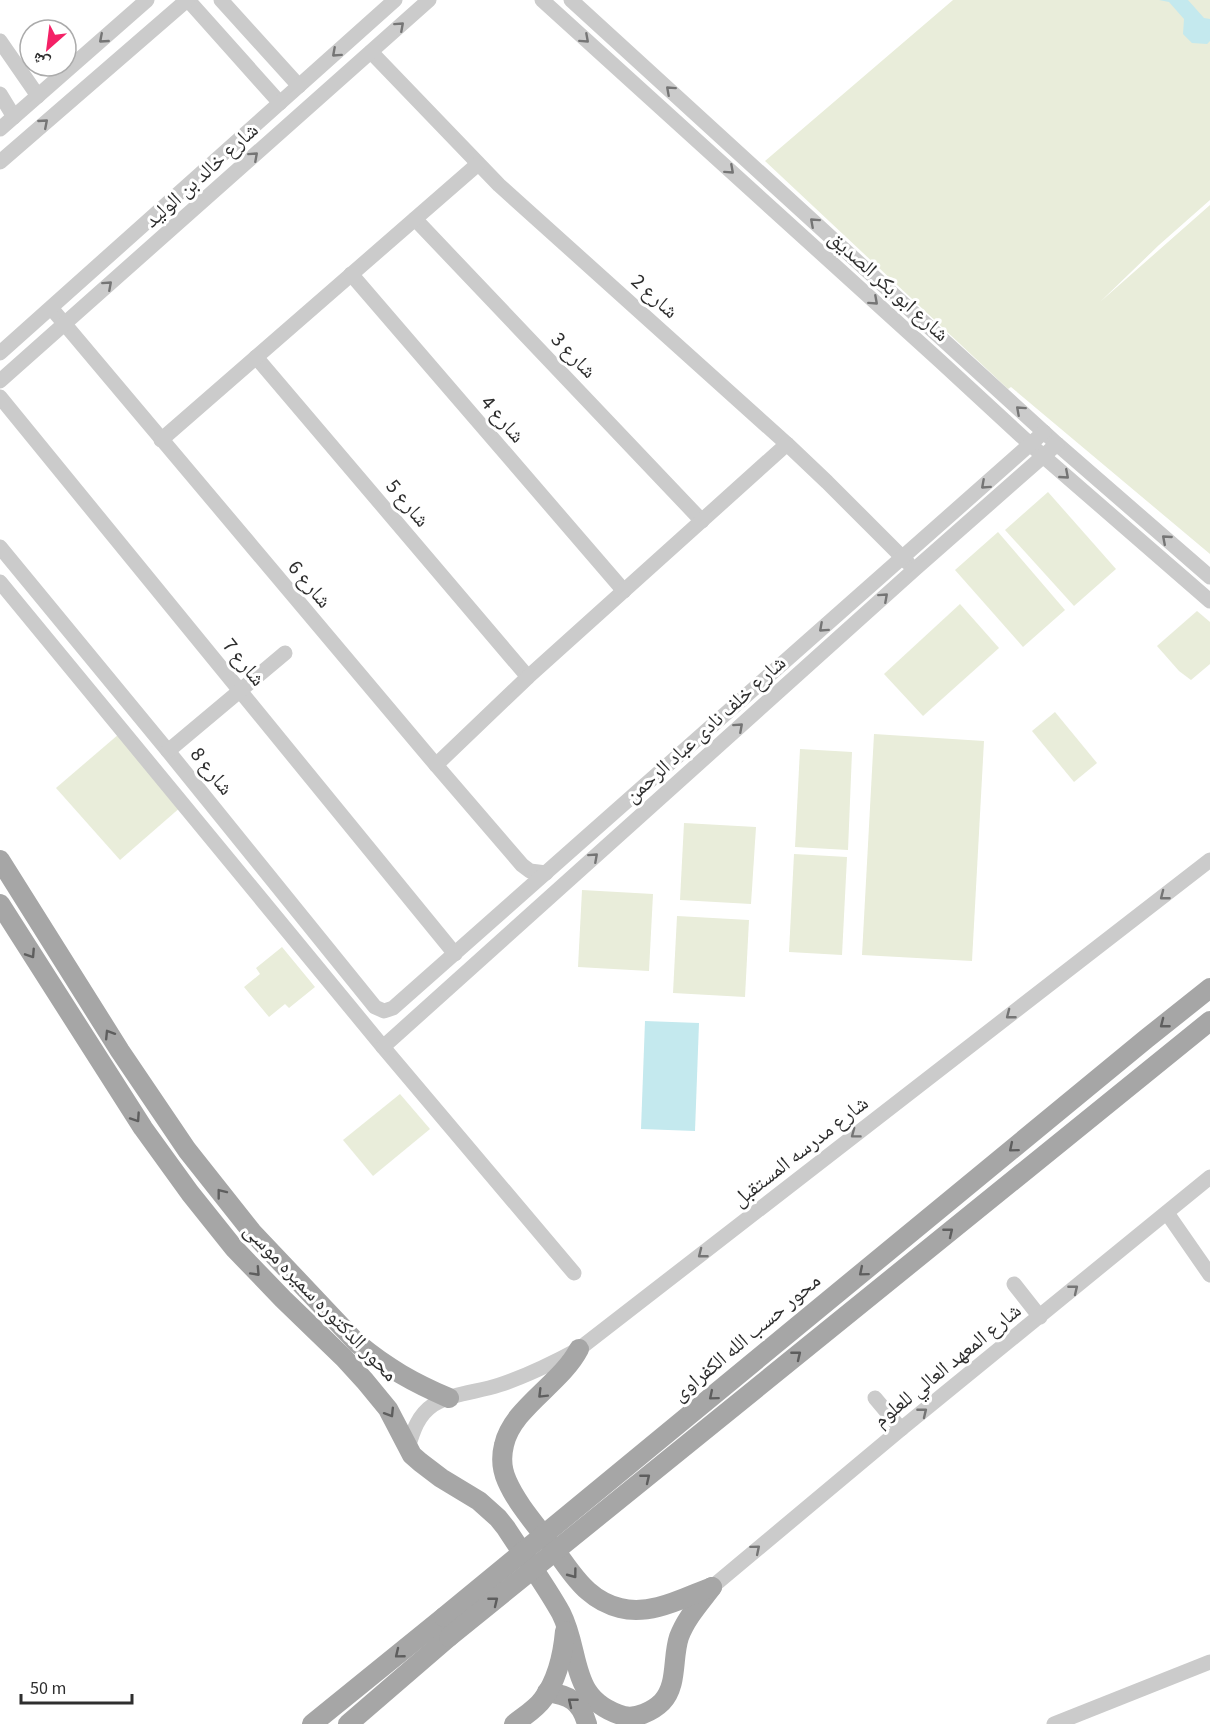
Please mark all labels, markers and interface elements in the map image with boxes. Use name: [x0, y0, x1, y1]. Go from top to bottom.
north arrow: [18, 18, 78, 78]
one-way arrow: [393, 22, 404, 33]
one-way arrow: [99, 32, 110, 43]
one-way arrow: [579, 32, 589, 43]
one-way arrow: [332, 46, 343, 57]
text: ش: [29, 47, 54, 74]
one-way arrow: [666, 86, 676, 97]
street label: شارع خالد بن الوليد: [137, 115, 265, 235]
one-way arrow: [37, 119, 48, 130]
one-way arrow: [247, 152, 258, 163]
one-way arrow: [723, 163, 734, 174]
one-way arrow: [810, 218, 820, 229]
street label: شارع ابو بكر الصديق: [822, 224, 956, 348]
street label: شارع 2: [625, 267, 685, 325]
one-way arrow: [102, 281, 112, 292]
one-way arrow: [868, 294, 878, 305]
street label: شارع 3: [544, 325, 604, 385]
street label: شارع 4: [474, 389, 532, 449]
one-way arrow: [1016, 406, 1027, 417]
one-way arrow: [1058, 468, 1069, 479]
street label: شارع 5: [379, 472, 437, 534]
one-way arrow: [981, 478, 992, 489]
one-way arrow: [1162, 535, 1173, 546]
street label: شارع 6: [281, 553, 339, 615]
one-way arrow: [877, 593, 888, 604]
one-way arrow: [819, 621, 830, 632]
street label: شارع 7: [215, 631, 273, 693]
street label: شارع خلف نادى عباد الرحمن: [618, 648, 792, 810]
one-way arrow: [732, 723, 743, 734]
street label: شارع 8: [183, 740, 241, 802]
one-way arrow: [587, 853, 597, 864]
one-way arrow: [1160, 888, 1171, 899]
one-way arrow: [24, 948, 36, 958]
one-way arrow: [1005, 1008, 1016, 1019]
one-way arrow: [1160, 1017, 1171, 1028]
one-way arrow: [105, 1030, 116, 1041]
street label: شارع مدرسه المستقبل: [726, 1088, 874, 1214]
one-way arrow: [129, 1111, 140, 1122]
one-way arrow: [851, 1127, 862, 1138]
one-way arrow: [1009, 1141, 1020, 1152]
one-way arrow: [218, 1189, 229, 1200]
street label: محور الدكتوره سميره موسى: [237, 1216, 405, 1388]
one-way arrow: [942, 1229, 953, 1240]
one-way arrow: [697, 1247, 708, 1258]
one-way arrow: [249, 1265, 260, 1275]
one-way arrow: [859, 1265, 870, 1276]
street label: محور حسب الله الكفراوى: [665, 1266, 827, 1408]
one-way arrow: [1067, 1285, 1078, 1296]
street label: شارع المعهد العالي للعلوم: [866, 1296, 1028, 1435]
one-way arrow: [790, 1351, 801, 1362]
one-way arrow: [538, 1386, 549, 1397]
one-way arrow: [708, 1389, 719, 1400]
one-way arrow: [382, 1407, 394, 1417]
one-way arrow: [916, 1408, 927, 1419]
one-way arrow: [639, 1474, 650, 1485]
one-way arrow: [749, 1546, 760, 1557]
one-way arrow: [566, 1568, 577, 1579]
one-way arrow: [487, 1597, 498, 1608]
one-way arrow: [394, 1646, 405, 1657]
scale bar: [21, 1667, 132, 1705]
text: 50 m: [30, 1676, 66, 1701]
one-way arrow: [568, 1698, 579, 1709]

